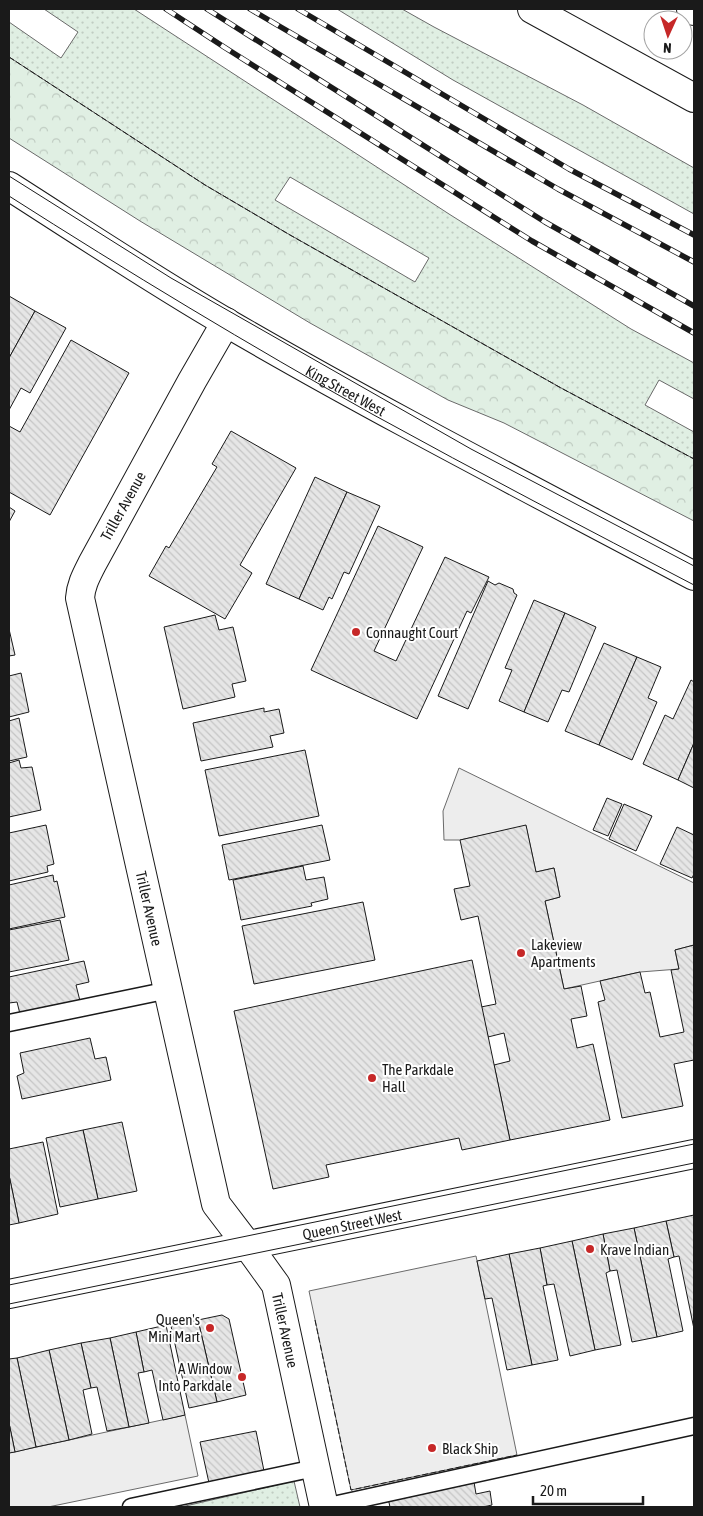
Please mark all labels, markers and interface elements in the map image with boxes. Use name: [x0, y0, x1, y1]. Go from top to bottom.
north arrow: [643, 10, 693, 60]
text: N: [663, 40, 672, 56]
street label: King Street West: [303, 361, 389, 419]
street label: Triller Avenue: [97, 468, 149, 543]
place label: Connaught Court: [366, 624, 458, 641]
marker: Connaught Court: [350, 626, 362, 638]
street label: Triller Avenue: [133, 869, 166, 948]
place label: Lakeview Apartments: [531, 936, 596, 970]
marker: Lakeview Apartments: [515, 947, 527, 959]
place label: The Parkdale Hall: [382, 1061, 454, 1095]
marker: The Parkdale Hall: [366, 1072, 378, 1084]
street label: Queen Street West: [301, 1205, 403, 1242]
place label: Krave Indian: [600, 1241, 669, 1258]
marker: Krave Indian: [584, 1243, 596, 1255]
street label: Triller Avenue: [269, 1291, 302, 1369]
place label: Queen's Mini Mart: [148, 1311, 200, 1345]
marker: Queen's Mini Mart: [204, 1322, 216, 1334]
place label: A Window Into Parkdale: [158, 1360, 232, 1394]
marker: A Window Into Parkdale: [236, 1371, 248, 1383]
place label: Black Ship: [442, 1440, 498, 1457]
marker: Black Ship: [426, 1442, 438, 1454]
scale bar: [533, 1474, 643, 1506]
text: 20 m: [540, 1482, 567, 1499]

